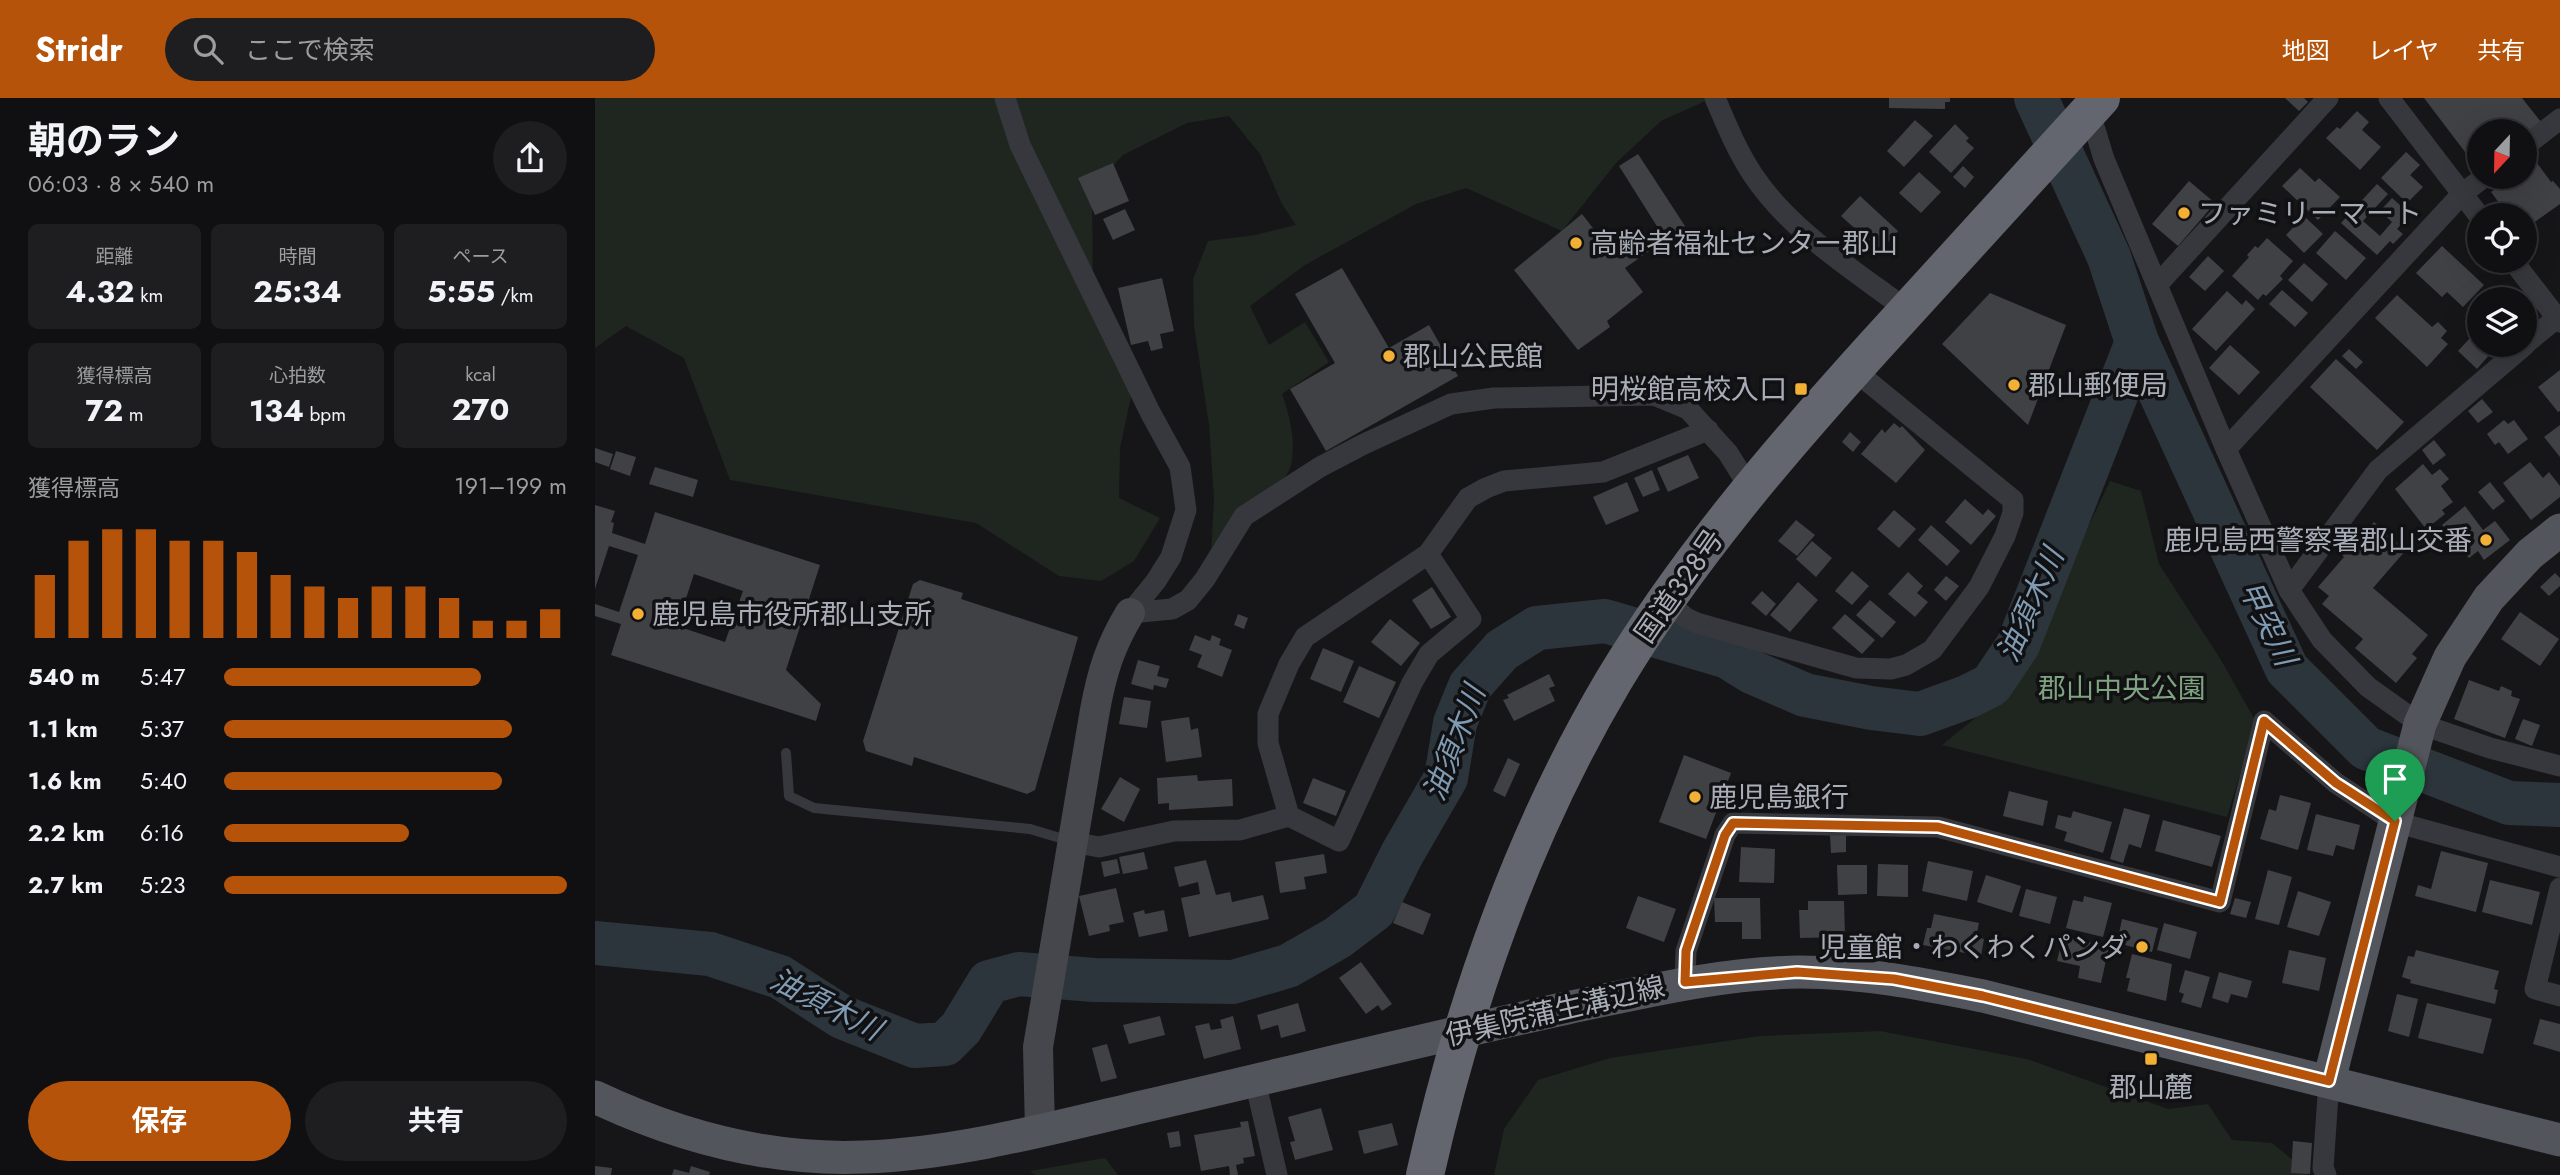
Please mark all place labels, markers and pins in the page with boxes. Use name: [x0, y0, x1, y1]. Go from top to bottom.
place label: ファミリーマート: [2198, 193, 2422, 234]
marker: ファミリーマート: [2176, 205, 2192, 221]
place label: 高齢者福祉センター郡山: [1590, 223, 1898, 264]
marker: 高齢者福祉センター郡山: [1568, 235, 1584, 251]
place label: 郡山公民館: [1403, 336, 1543, 377]
marker: 郡山公民館: [1381, 348, 1397, 364]
place label: 郡山郵便局: [2028, 365, 2168, 406]
place label: 明桜館高校入口: [1591, 369, 1787, 410]
marker: 郡山郵便局: [2006, 377, 2022, 393]
marker: 明桜館高校入口: [1793, 381, 1809, 397]
place label: 鹿児島西警察署郡山交番: [2164, 520, 2472, 561]
marker: 鹿児島西警察署郡山交番: [2478, 532, 2494, 548]
place label: 鹿児島市役所郡山支所: [652, 594, 932, 635]
marker: 鹿児島市役所郡山支所: [630, 606, 646, 622]
pin: [2365, 749, 2425, 821]
place label: 鹿児島銀行: [1709, 777, 1849, 818]
marker: 鹿児島銀行: [1687, 789, 1703, 805]
place label: 児童館・わくわくパンダ: [1819, 927, 2128, 968]
marker: 児童館・わくわくパンダ: [2134, 939, 2150, 955]
marker: 郡山麓: [2143, 1051, 2159, 1067]
place label: 郡山麓: [2109, 1067, 2193, 1108]

